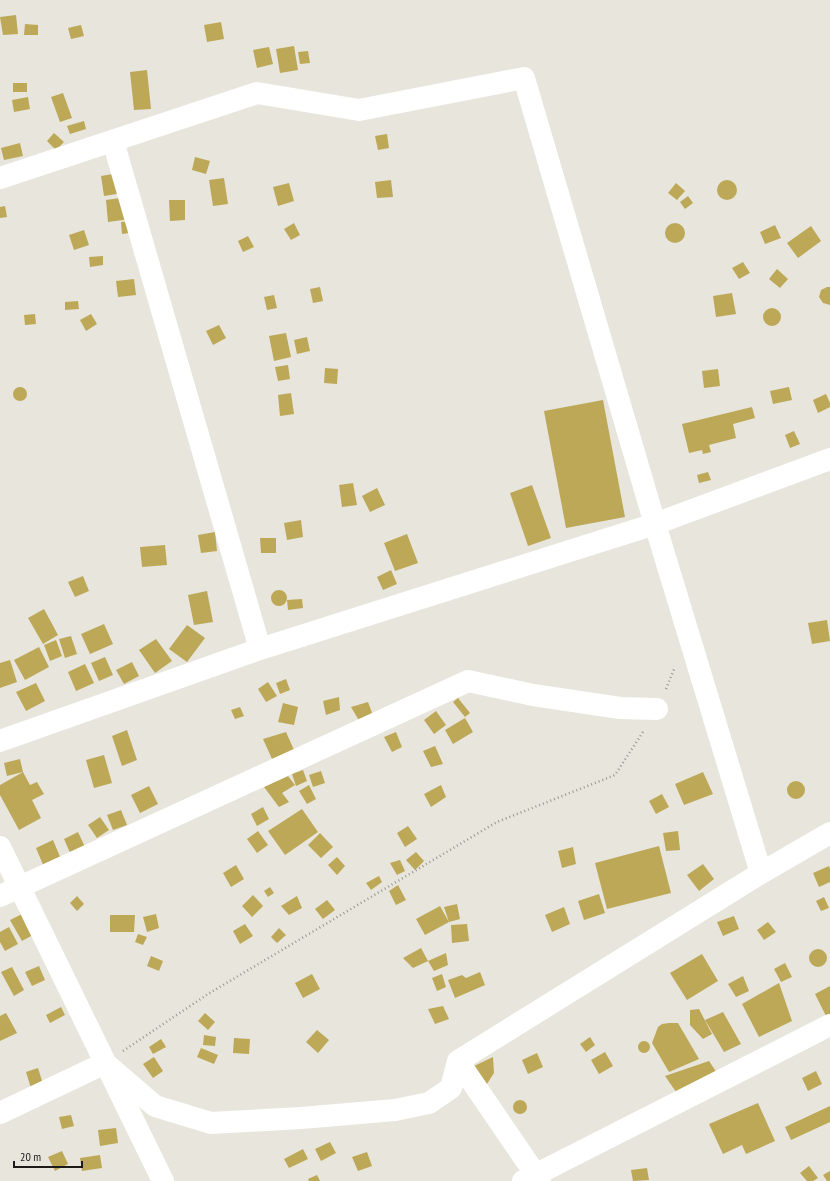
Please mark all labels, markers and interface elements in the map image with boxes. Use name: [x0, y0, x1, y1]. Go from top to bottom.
scale bar: [14, 1143, 82, 1169]
text: 20 m: [20, 1149, 41, 1164]

